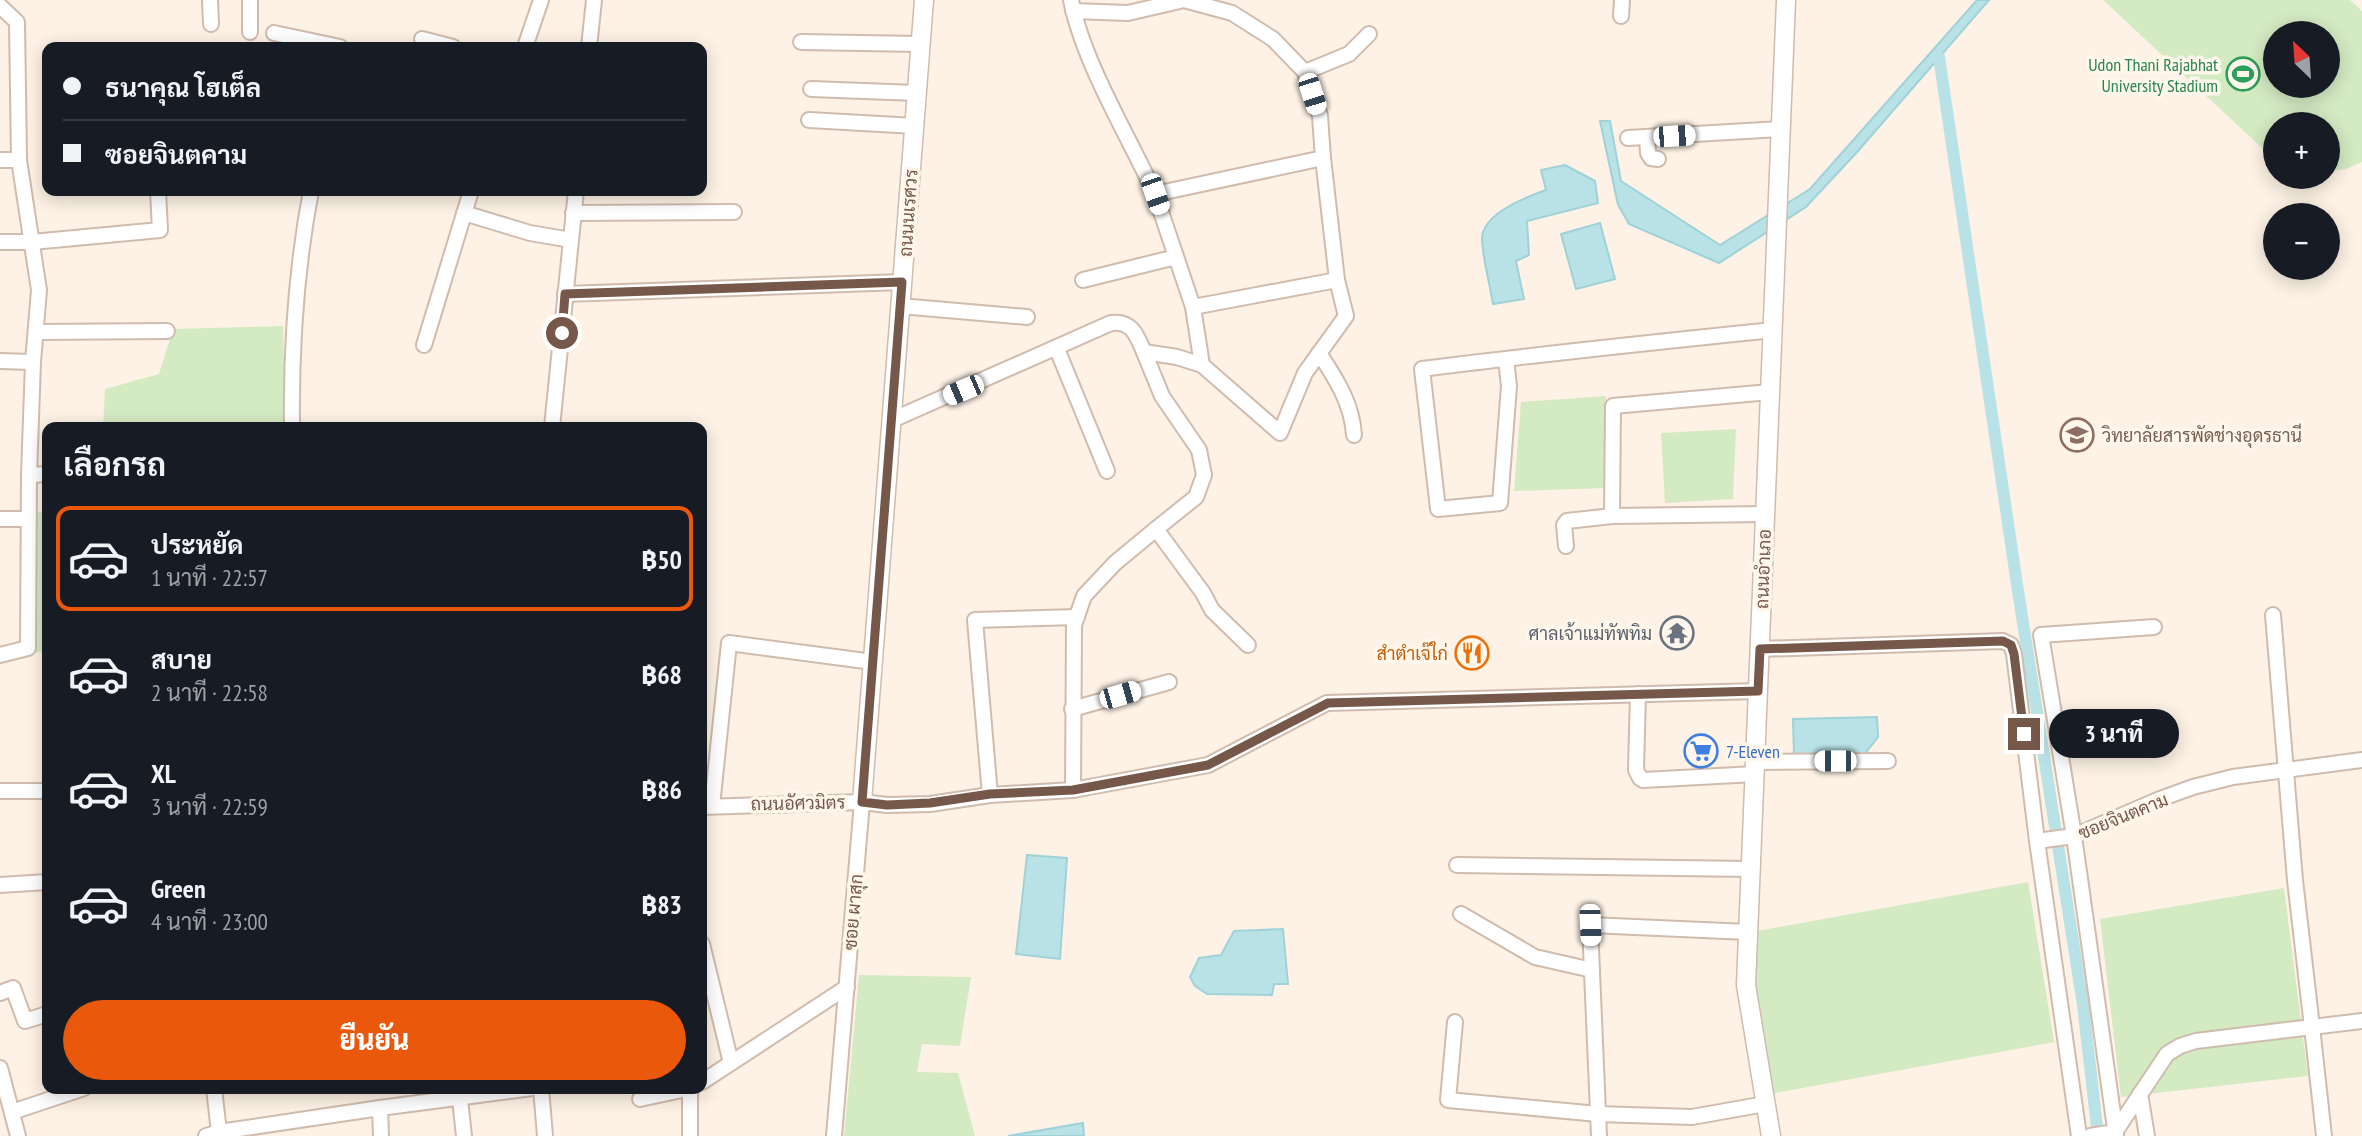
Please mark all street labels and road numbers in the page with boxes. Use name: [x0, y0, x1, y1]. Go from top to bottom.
street label: ถนนนเรศวร: [893, 168, 923, 258]
street label: ถนนอำเภอ: [1750, 529, 1776, 609]
street label: ซอยจินตคาม: [2075, 788, 2171, 844]
street label: ถนนอัศวมิตร: [750, 791, 846, 815]
street label: ซอย ผาสุก: [838, 873, 869, 951]

